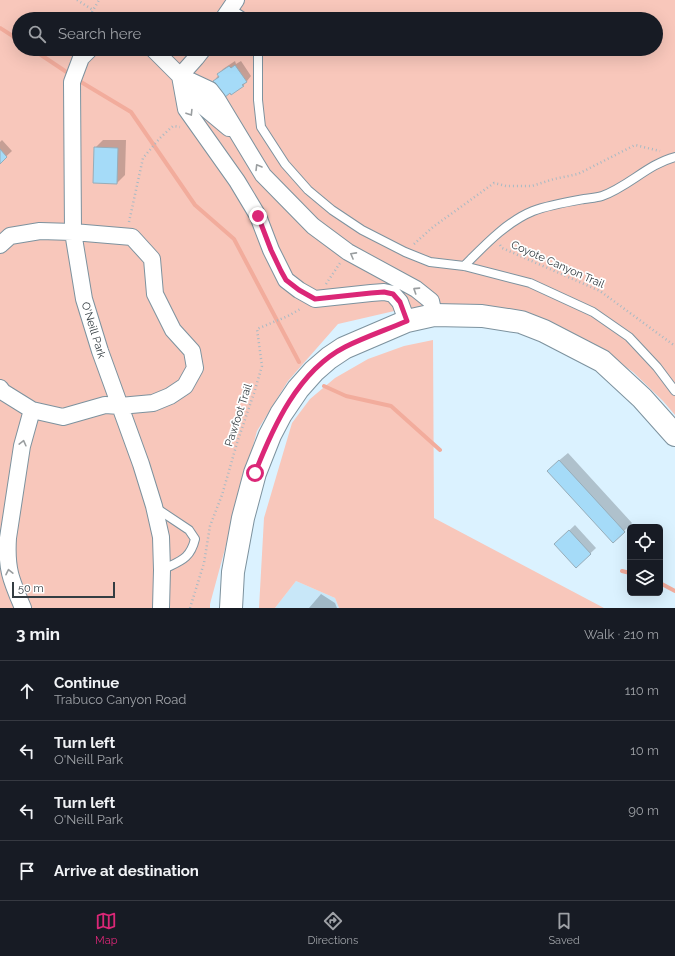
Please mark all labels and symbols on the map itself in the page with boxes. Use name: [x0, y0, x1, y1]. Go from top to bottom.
one-way arrow: [185, 109, 192, 116]
one-way arrow: [256, 164, 263, 171]
route end: [249, 207, 267, 225]
street label: Coyote Canyon Trail: [509, 238, 607, 291]
one-way arrow: [350, 252, 357, 259]
one-way arrow: [413, 287, 420, 295]
street label: O'Neill Park: [79, 300, 108, 360]
street label: Pawfoot Trail: [222, 382, 255, 448]
one-way arrow: [19, 440, 27, 446]
route start: [246, 464, 264, 482]
one-way arrow: [6, 569, 14, 575]
scale bar: [12, 580, 115, 599]

